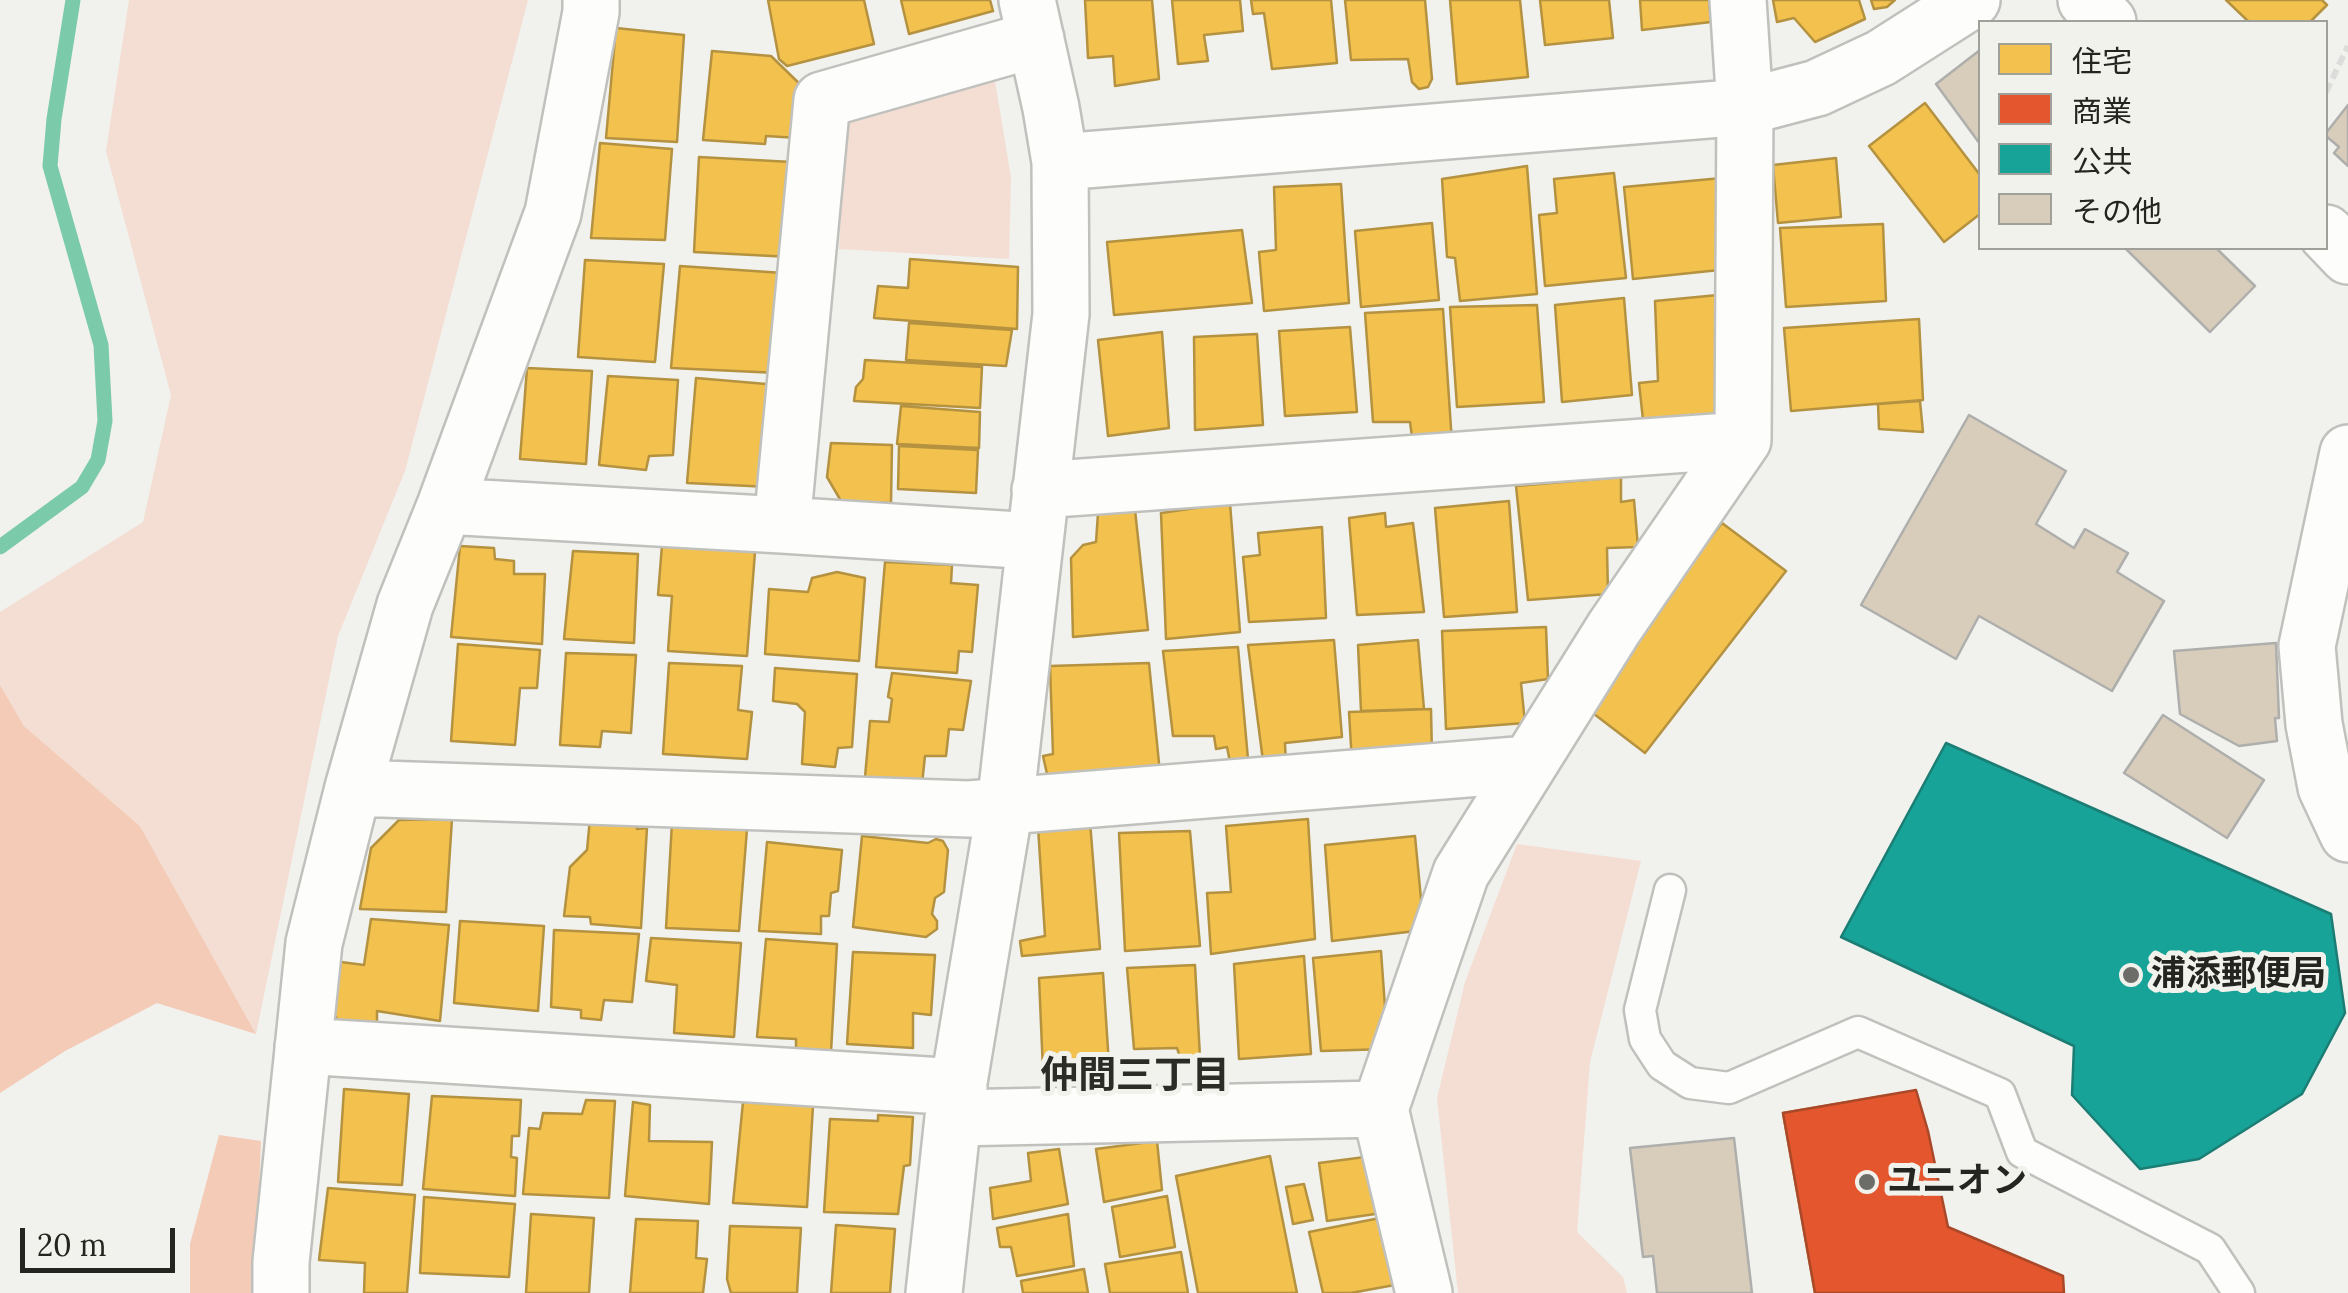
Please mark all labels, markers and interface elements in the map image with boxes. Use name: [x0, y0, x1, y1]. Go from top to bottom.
legend: [1978, 20, 2328, 250]
text: 住宅: [2072, 42, 2132, 80]
text: 商業: [2072, 92, 2132, 130]
text: 公共: [2072, 142, 2132, 180]
text: その他: [2072, 192, 2162, 230]
place label: 浦添郵便局: [2151, 954, 2326, 996]
marker: 浦添郵便局: [2120, 964, 2142, 986]
district label: 仲間三丁目: [1040, 1054, 1230, 1100]
place label: ユニオン: [1887, 1161, 2027, 1203]
marker: ユニオン: [1856, 1171, 1878, 1193]
scale bar: [25, 1208, 180, 1270]
text: 20 m: [37, 1226, 106, 1264]

